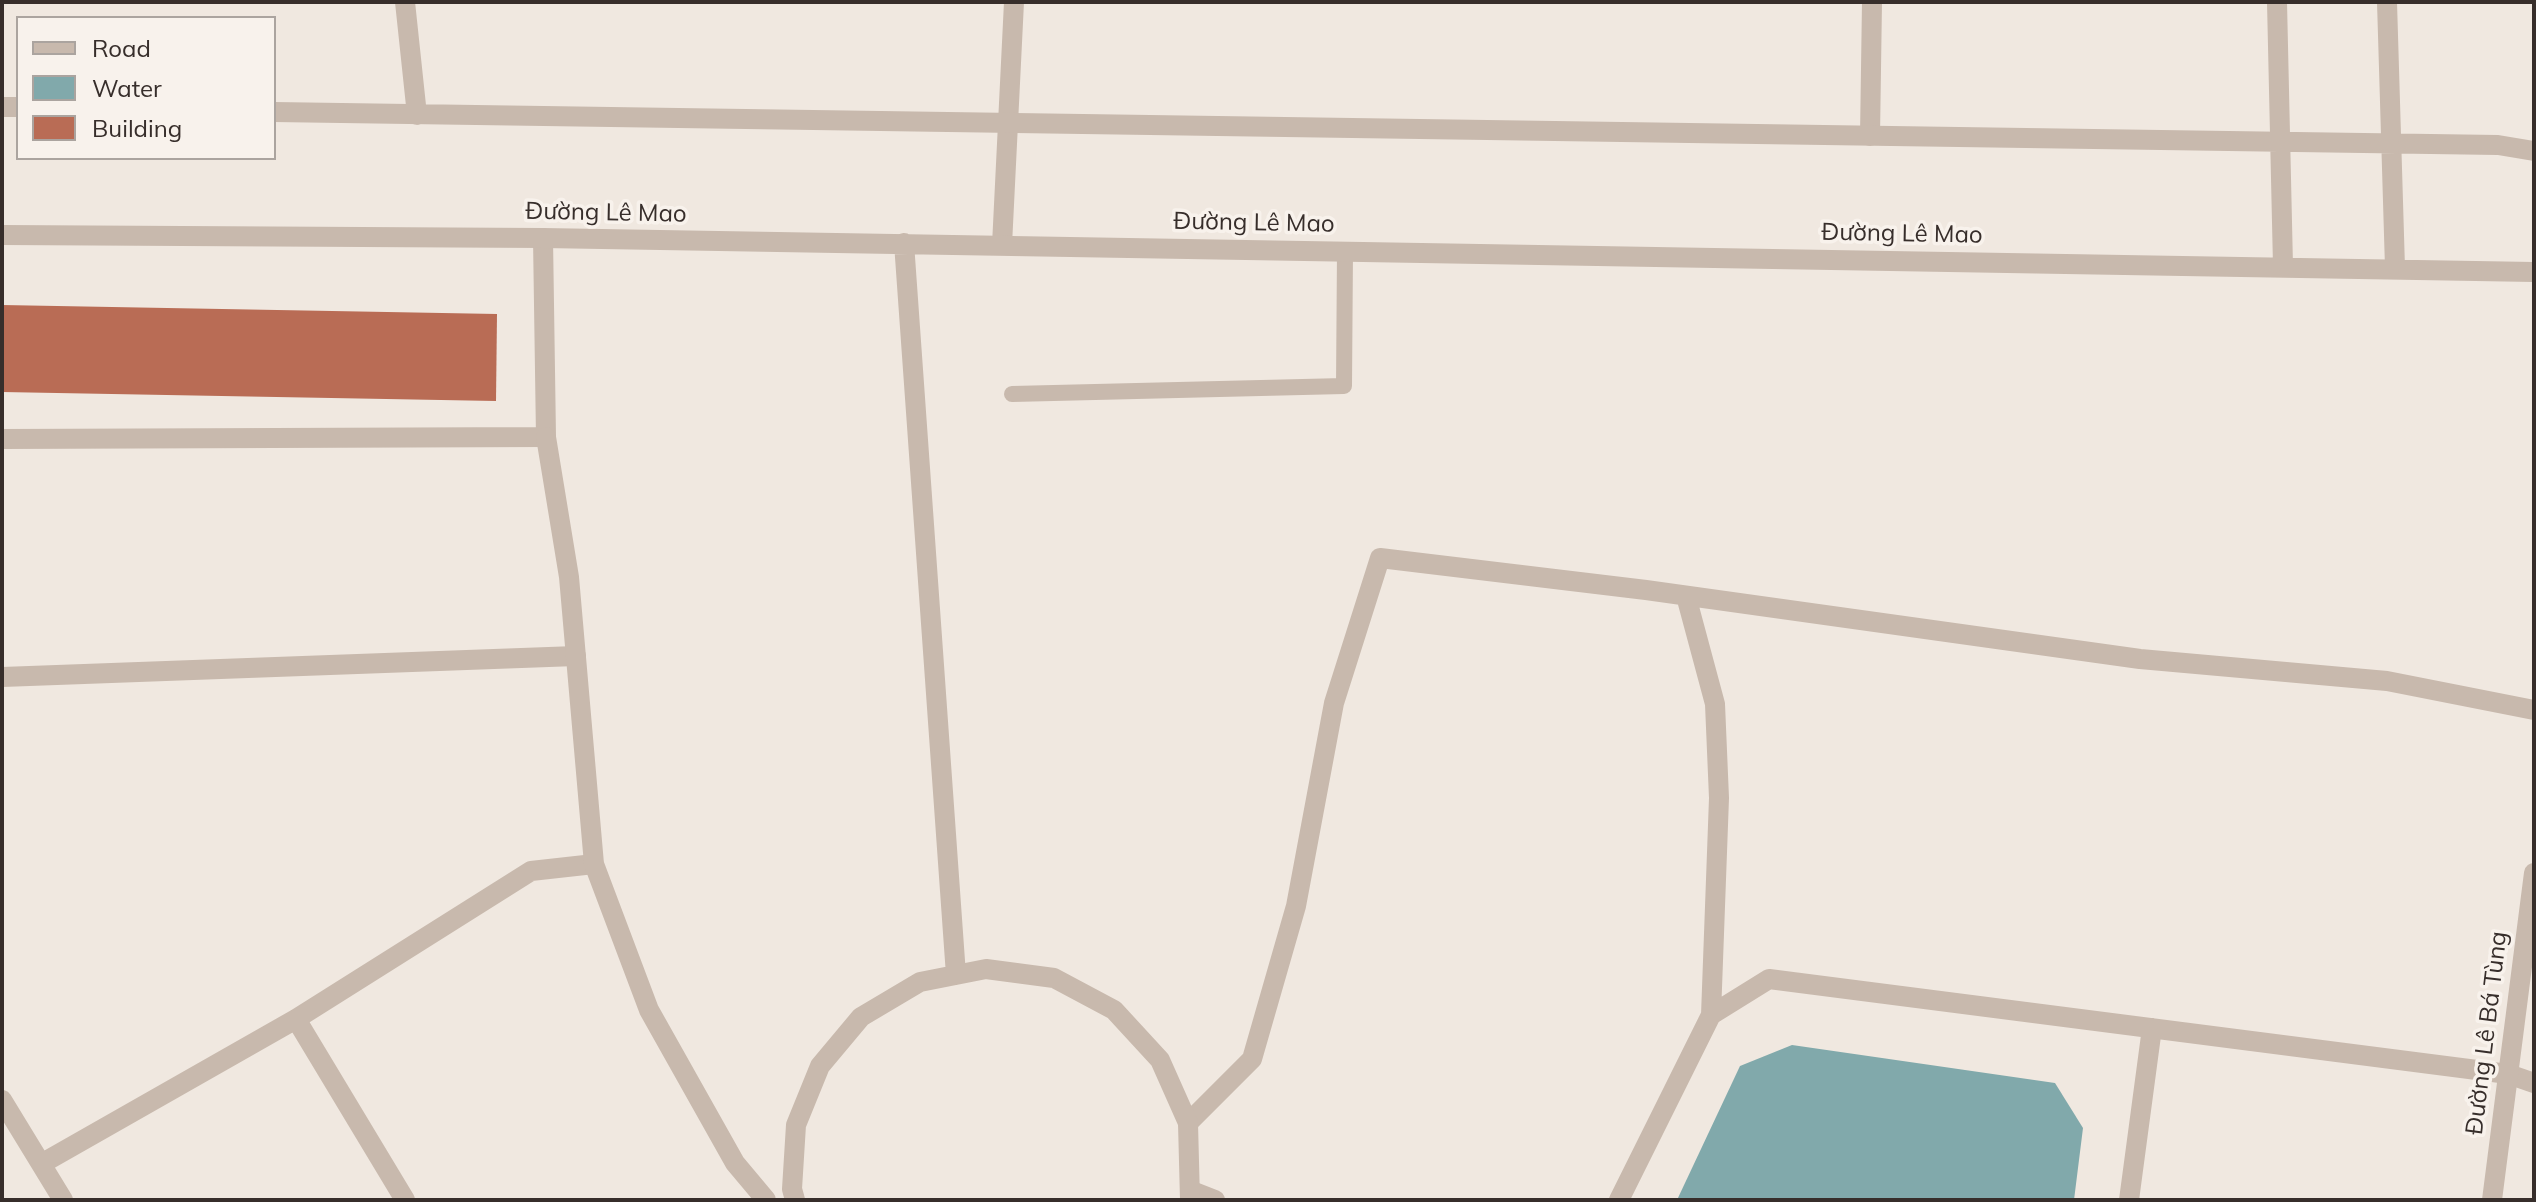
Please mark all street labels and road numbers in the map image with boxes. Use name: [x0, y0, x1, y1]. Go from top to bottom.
street label: Đường Lê Mao: [525, 197, 687, 229]
street label: Đường Lê Mao: [1173, 207, 1335, 239]
street label: Đường Lê Mao: [1821, 218, 1983, 250]
street label: Đường Lê Bá Tùng: [2460, 930, 2514, 1136]

